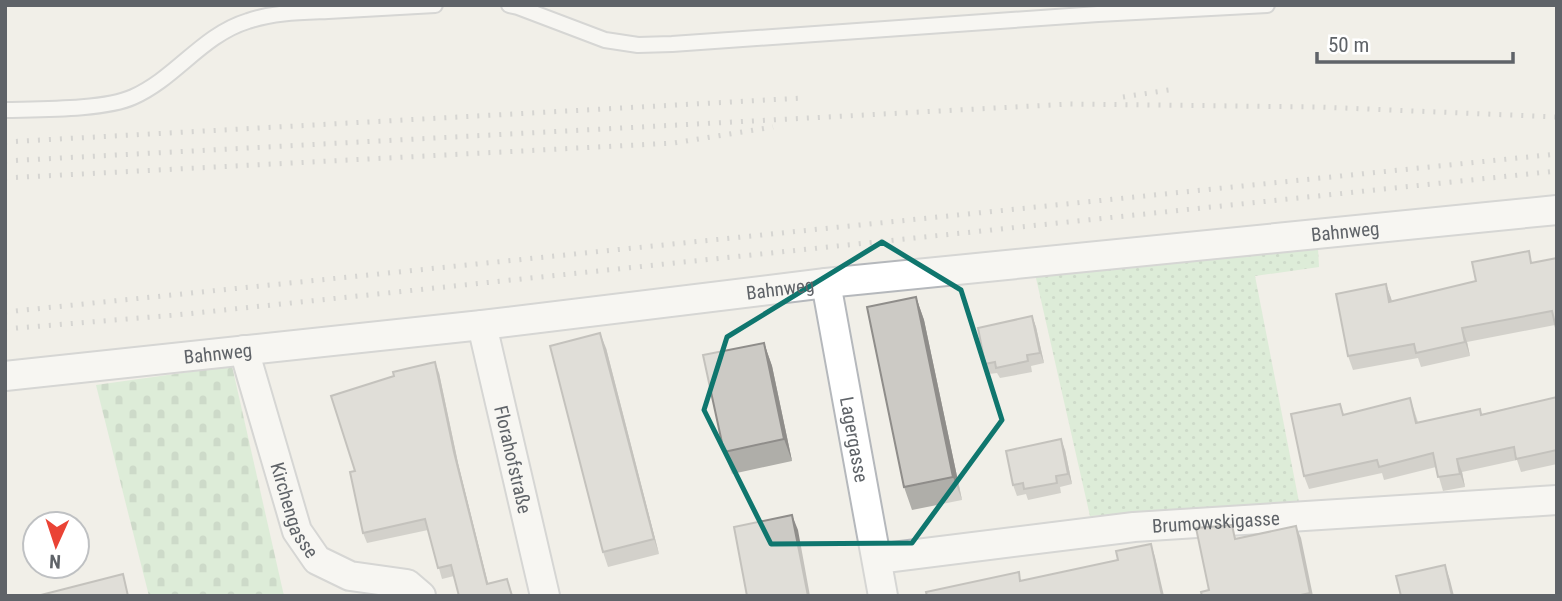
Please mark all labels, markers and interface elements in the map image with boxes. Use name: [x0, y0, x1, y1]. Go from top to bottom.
scale bar: [1317, 21, 1513, 65]
text: 50 m: [1328, 33, 1369, 57]
street label: Bahnweg: [1310, 217, 1380, 247]
street label: Bahnweg: [745, 274, 816, 305]
street label: Bahnweg: [183, 339, 253, 369]
street label: Lagergasse: [835, 395, 873, 484]
street label: Florahofstraße: [489, 403, 536, 516]
street label: Kirchengasse: [265, 460, 323, 563]
street label: Brumowskigasse: [1151, 507, 1281, 538]
north arrow: [21, 510, 91, 580]
text: N: [49, 550, 62, 573]

